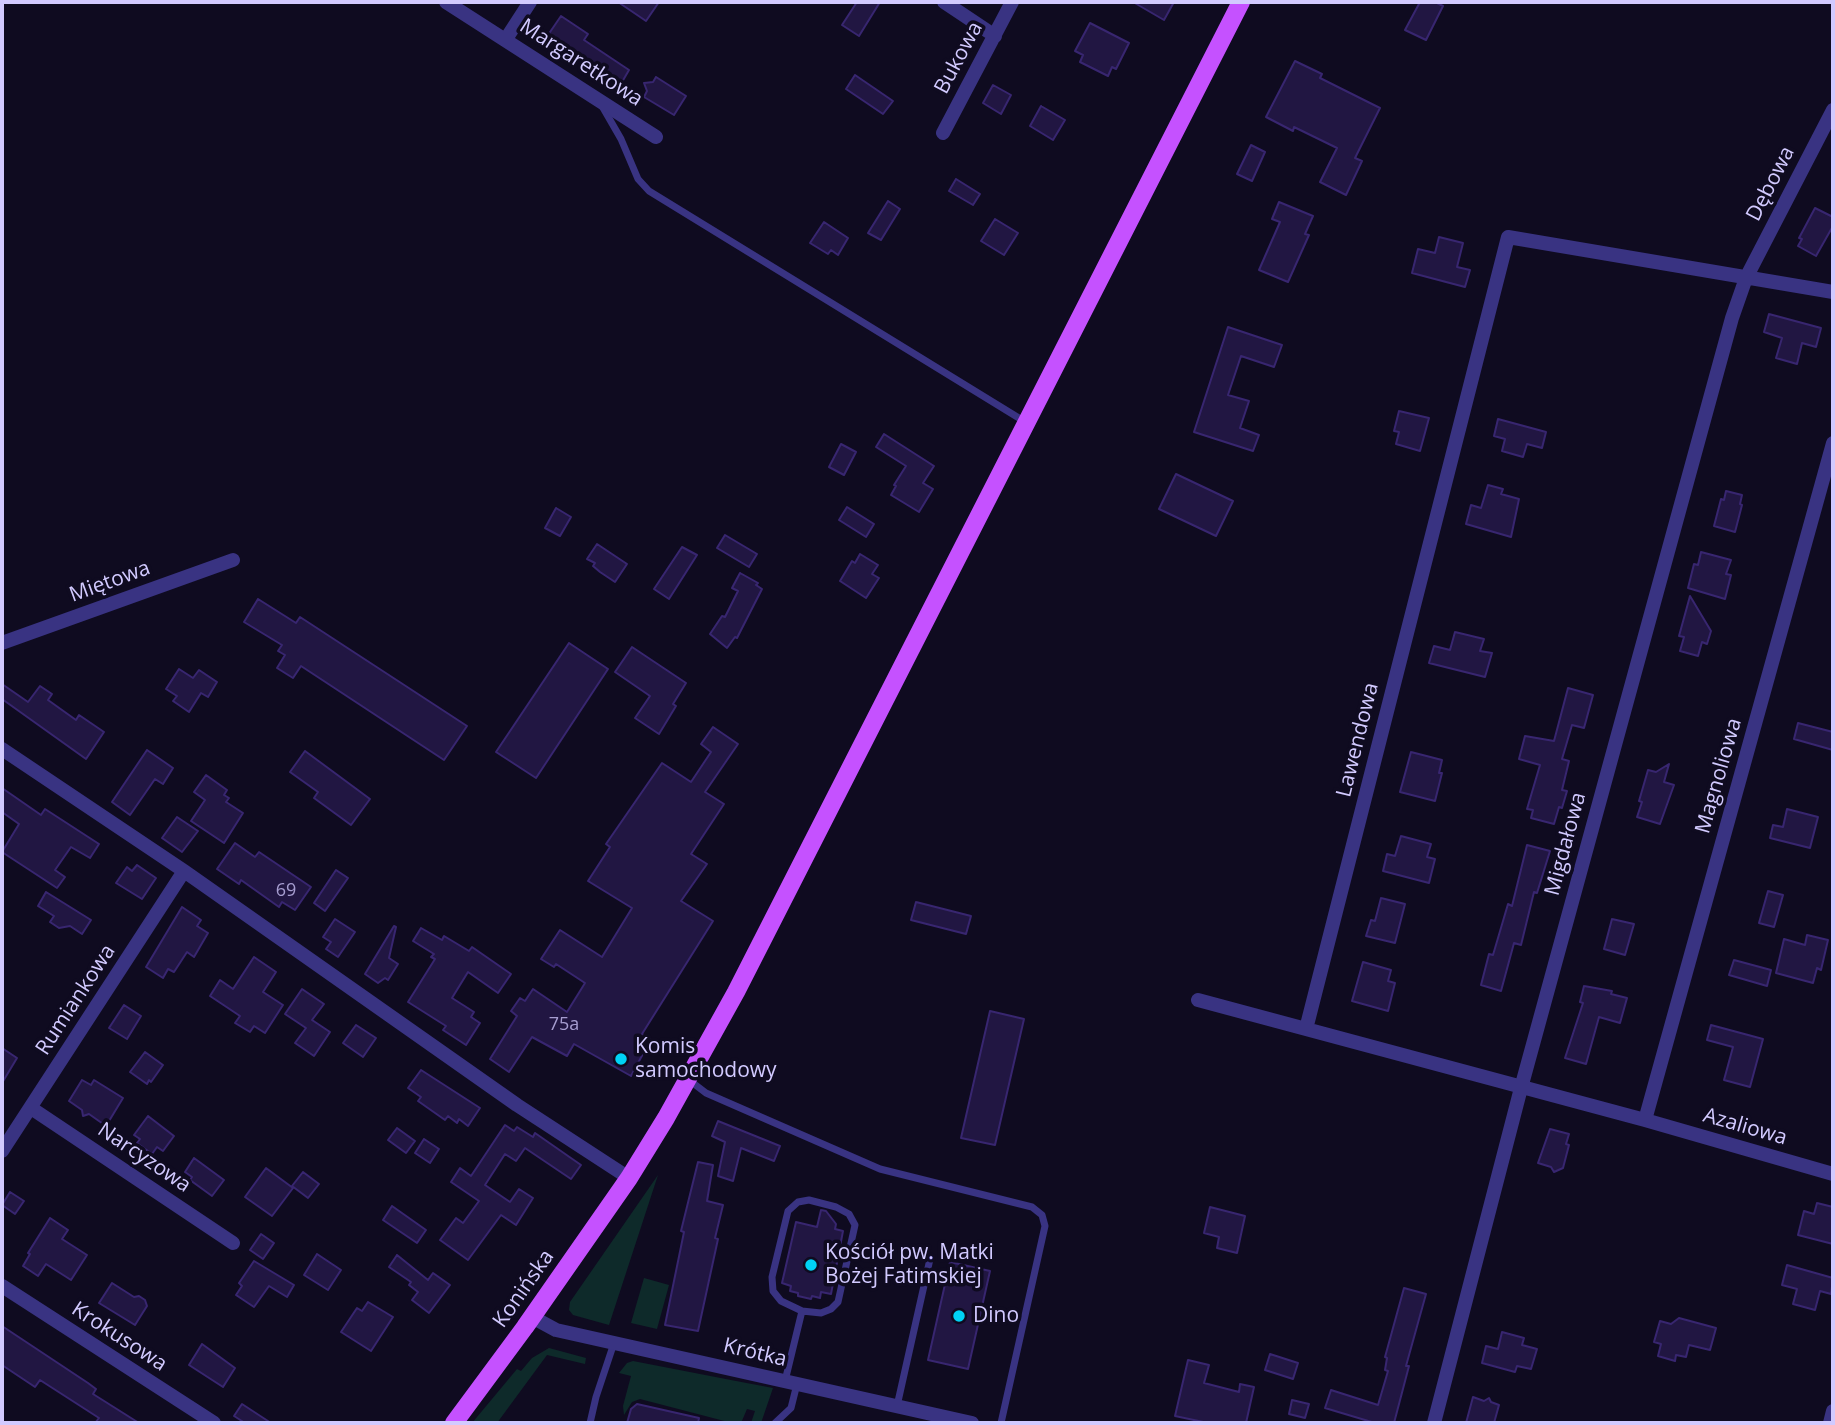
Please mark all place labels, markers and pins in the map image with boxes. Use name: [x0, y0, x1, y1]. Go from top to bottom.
place label: Komis samochodowy: [635, 1034, 777, 1084]
marker: Komis samochodowy: [613, 1051, 629, 1067]
place label: Kościół pw. Matki Bożej Fatimskiej: [825, 1240, 994, 1290]
marker: Kościół pw. Matki Bożej Fatimskiej: [803, 1257, 819, 1273]
place label: Dino: [973, 1303, 1019, 1329]
marker: Dino: [951, 1308, 967, 1324]

